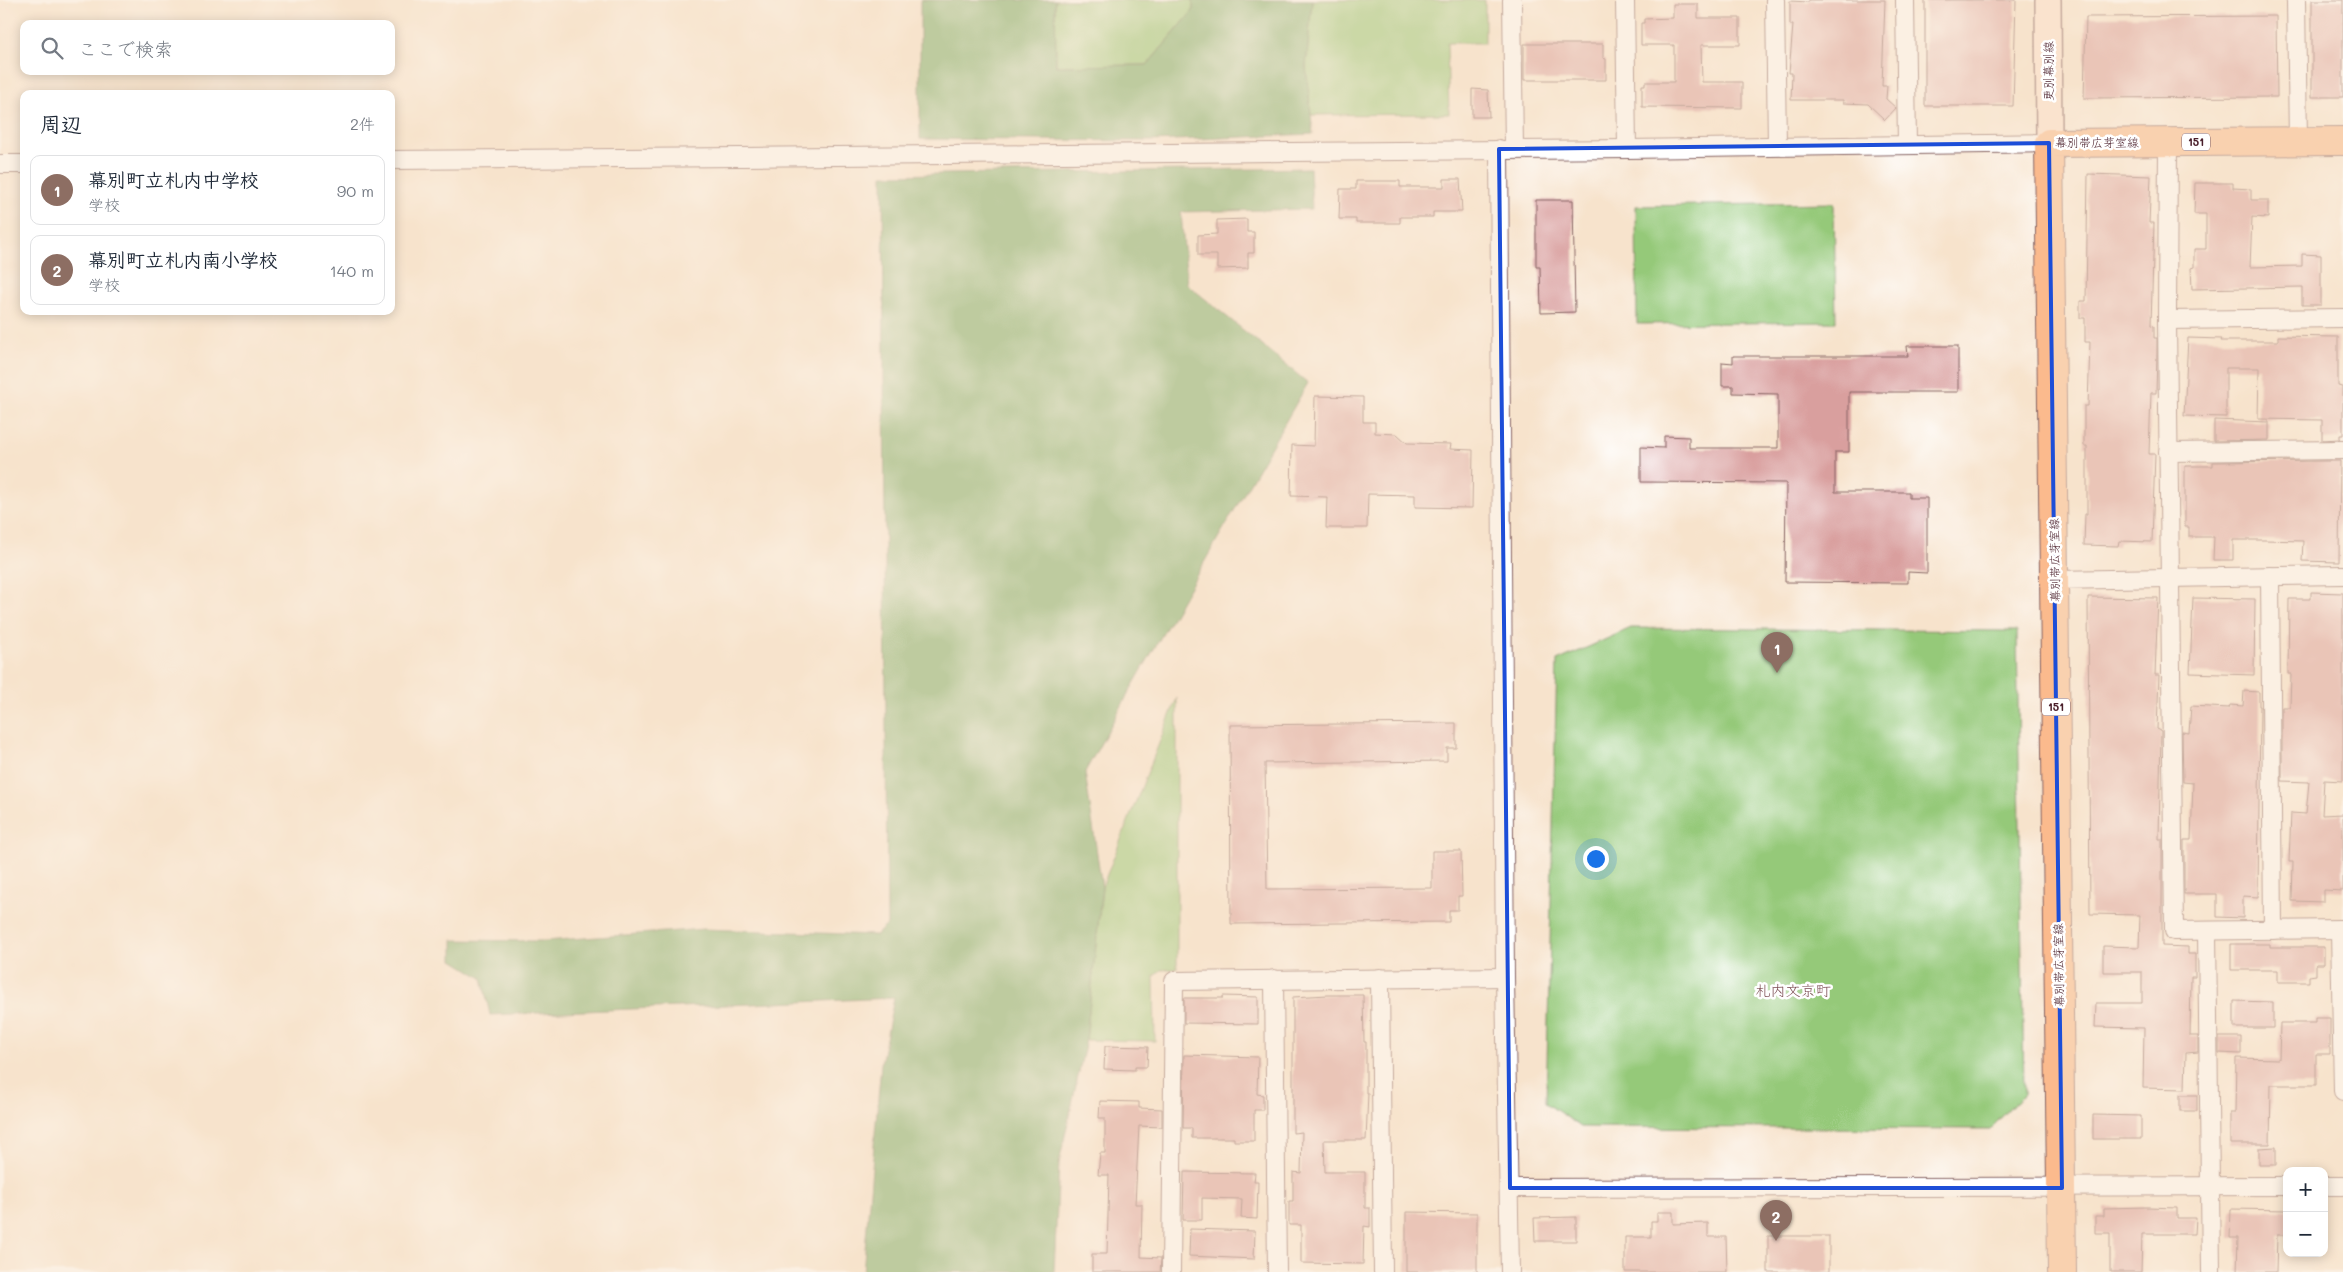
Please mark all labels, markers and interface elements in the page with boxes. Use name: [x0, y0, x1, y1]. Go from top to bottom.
search box: [20, 20, 395, 75]
icon: search: [38, 34, 66, 62]
text: ここで検索: [78, 36, 173, 61]
street label: 更別幕別線: [2040, 41, 2056, 101]
text: 周辺: [40, 110, 82, 137]
text: 2件: [350, 113, 375, 134]
street label: 幕別帯広芽室線: [2055, 134, 2139, 150]
road number: 151: [2182, 134, 2210, 150]
text: 幕別町立札内中学校: [88, 167, 259, 192]
text: 1: [53, 180, 61, 201]
text: 90 m: [337, 180, 374, 201]
text: 学校: [88, 194, 120, 215]
text: 幕別町立札内南小学校: [88, 247, 278, 272]
text: 2: [53, 260, 61, 281]
text: 140 m: [330, 260, 374, 281]
text: 学校: [88, 274, 120, 295]
street label: 幕別帯広芽室線: [2045, 518, 2063, 602]
pin: 1: [1761, 632, 1793, 673]
road number: 151: [2042, 699, 2070, 716]
your location: [1583, 846, 1609, 872]
street label: 幕別帯広芽室線: [2049, 923, 2067, 1007]
district label: 札内文京町: [1755, 980, 1831, 1000]
map controls: [2283, 1167, 2328, 1257]
button: +: [2283, 1167, 2328, 1212]
pin: 2: [1760, 1200, 1792, 1241]
button: −: [2283, 1212, 2328, 1257]

